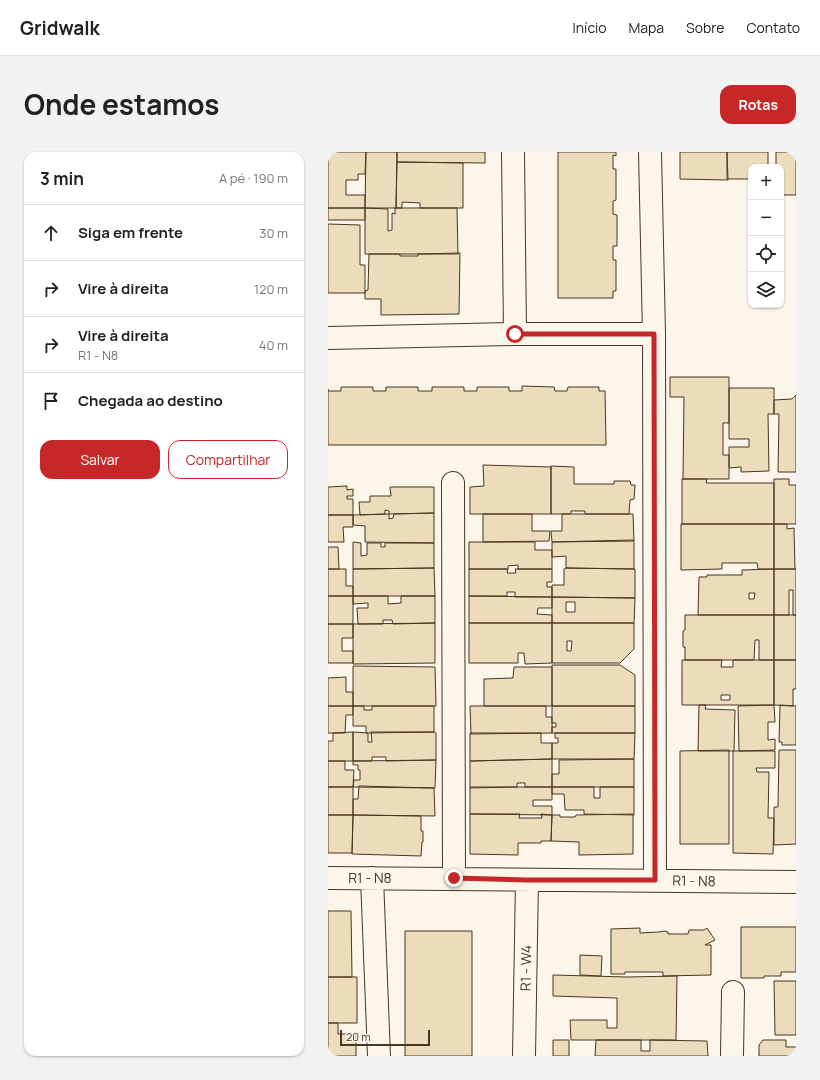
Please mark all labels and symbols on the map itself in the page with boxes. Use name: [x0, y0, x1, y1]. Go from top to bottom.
route start: [506, 325, 524, 343]
street label: R1 - N8: [348, 868, 392, 887]
route end: [445, 869, 463, 887]
street label: R1 - N8: [672, 871, 716, 890]
street label: R1 - W4: [516, 945, 535, 991]
scale bar: [340, 1028, 430, 1047]

